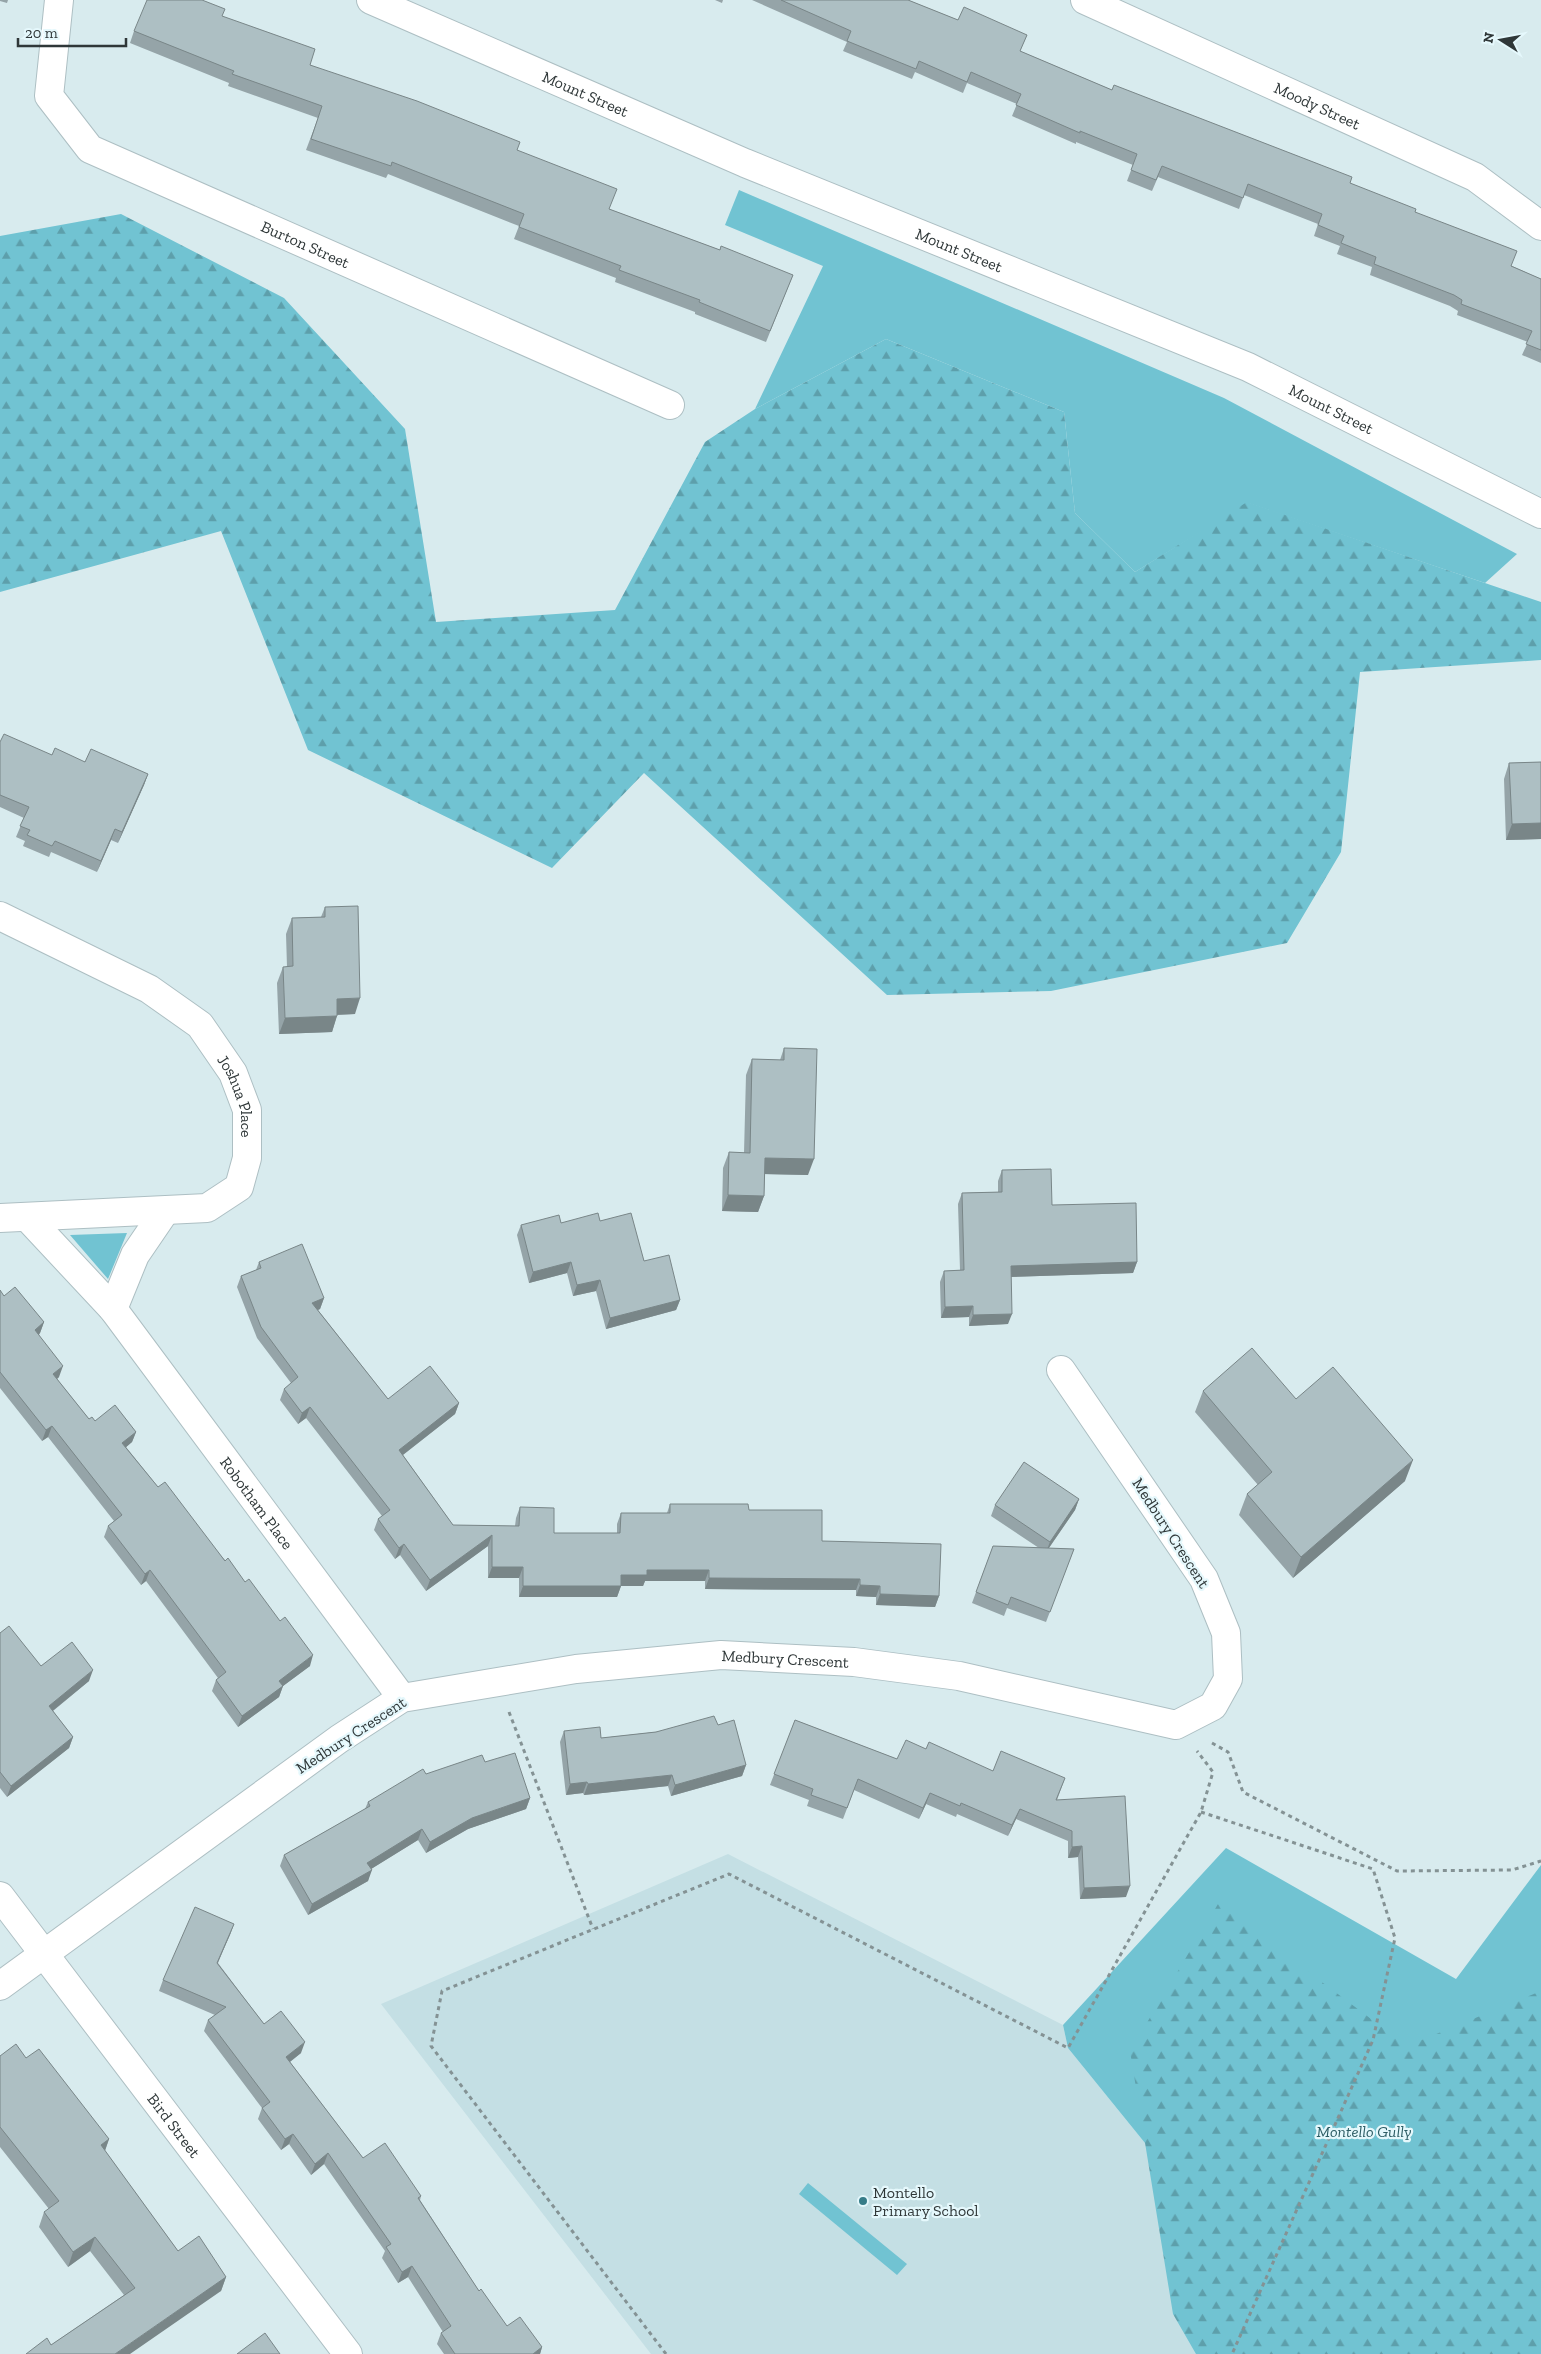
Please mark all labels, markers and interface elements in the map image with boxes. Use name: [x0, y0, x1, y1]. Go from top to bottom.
scale bar: [18, 15, 125, 47]
north arrow: [1476, 15, 1526, 65]
text: 20 m: [25, 24, 58, 42]
text: N: [1479, 30, 1498, 44]
street label: Mount Street: [540, 66, 631, 121]
street label: Moody Street: [1271, 78, 1363, 133]
street label: Burton Street: [258, 216, 353, 272]
street label: Mount Street: [913, 224, 1005, 276]
street label: Mount Street: [1286, 380, 1377, 438]
street label: Joshua Place: [214, 1051, 257, 1138]
street label: Robotham Place: [216, 1453, 298, 1553]
street label: Medbury Crescent: [1128, 1474, 1214, 1592]
street label: Medbury Crescent: [721, 1646, 849, 1671]
street label: Medbury Crescent: [292, 1692, 410, 1778]
street label: Bird Street: [144, 2089, 205, 2161]
park label: Montello Gully: [1317, 2122, 1412, 2141]
place label: Montello Primary School: [873, 2183, 979, 2220]
marker: Montello Primary School: [857, 2195, 869, 2207]

